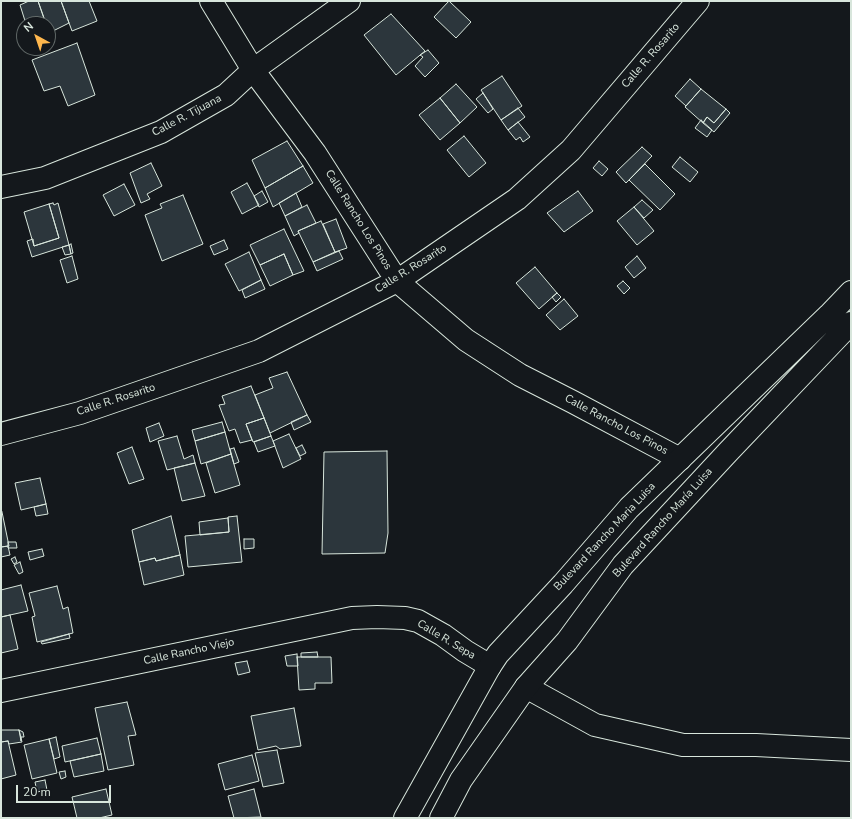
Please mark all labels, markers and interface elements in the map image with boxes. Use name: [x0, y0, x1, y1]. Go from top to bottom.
north arrow: [16, 16, 56, 56]
text: N: [21, 19, 37, 36]
street label: Calle R. Rosarito: [619, 21, 683, 91]
street label: Calle R. Tijuana: [150, 92, 224, 140]
street label: Calle Rancho Los Pinos: [322, 168, 394, 272]
street label: Calle R. Rosarito: [373, 242, 449, 296]
street label: Calle R. Rosarito: [75, 381, 157, 419]
street label: Calle Rancho Los Pinos: [562, 392, 670, 458]
street label: Bulevard Rancho María Luisa: [610, 465, 716, 581]
street label: Bulevard Rancho Maria Luisa: [551, 480, 659, 594]
street label: Calle R. Sepa: [414, 617, 478, 663]
street label: Calle Rancho Viejo: [142, 636, 236, 668]
scale bar: [18, 777, 113, 803]
text: 20 m: [23, 784, 51, 800]

